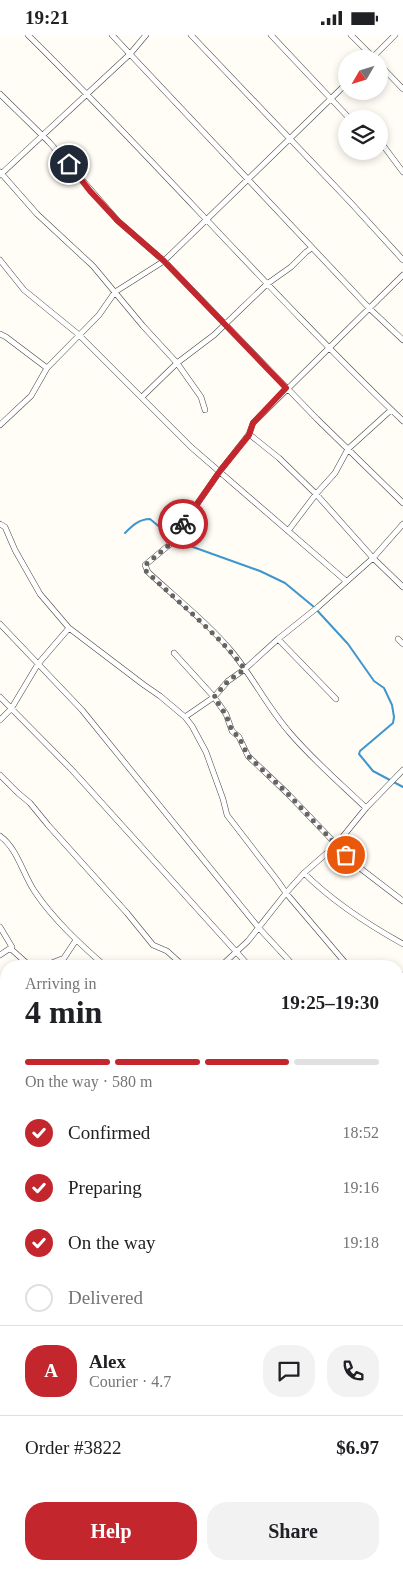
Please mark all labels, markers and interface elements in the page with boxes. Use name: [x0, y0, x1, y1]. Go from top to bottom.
text: 19:21: [25, 7, 69, 28]
north arrow: [338, 50, 388, 100]
map controls: [338, 50, 388, 160]
button: layers: [338, 110, 388, 160]
pin: [48, 143, 90, 185]
icon: home: [55, 150, 83, 178]
courier: [158, 499, 208, 549]
icon: bike: [169, 510, 197, 538]
pin: [325, 834, 367, 876]
icon: bag: [332, 841, 360, 869]
text: Arriving in: [25, 975, 97, 992]
text: 19:25–19:30: [281, 992, 379, 1013]
text: 4 min: [25, 994, 102, 1030]
text: On the way · 580 m: [25, 1073, 153, 1090]
icon: check: [25, 1119, 53, 1147]
text: Confirmed: [68, 1122, 150, 1143]
text: 18:52: [343, 1124, 379, 1141]
icon: check: [25, 1174, 53, 1202]
text: Preparing: [68, 1177, 142, 1198]
text: 19:16: [343, 1179, 379, 1196]
icon: check: [25, 1229, 53, 1257]
text: On the way: [68, 1232, 156, 1253]
text: 19:18: [343, 1234, 379, 1251]
text: Delivered: [68, 1287, 143, 1308]
button: chat: [263, 1345, 315, 1397]
button: phone: [327, 1345, 379, 1397]
text: Alex: [89, 1351, 126, 1372]
text: A: [44, 1360, 58, 1381]
text: Courier · 4.7: [89, 1373, 171, 1390]
text: Order #3822: [25, 1437, 122, 1458]
text: $6.97: [336, 1437, 379, 1458]
button: Help: [25, 1502, 197, 1560]
button: Share: [207, 1502, 379, 1560]

